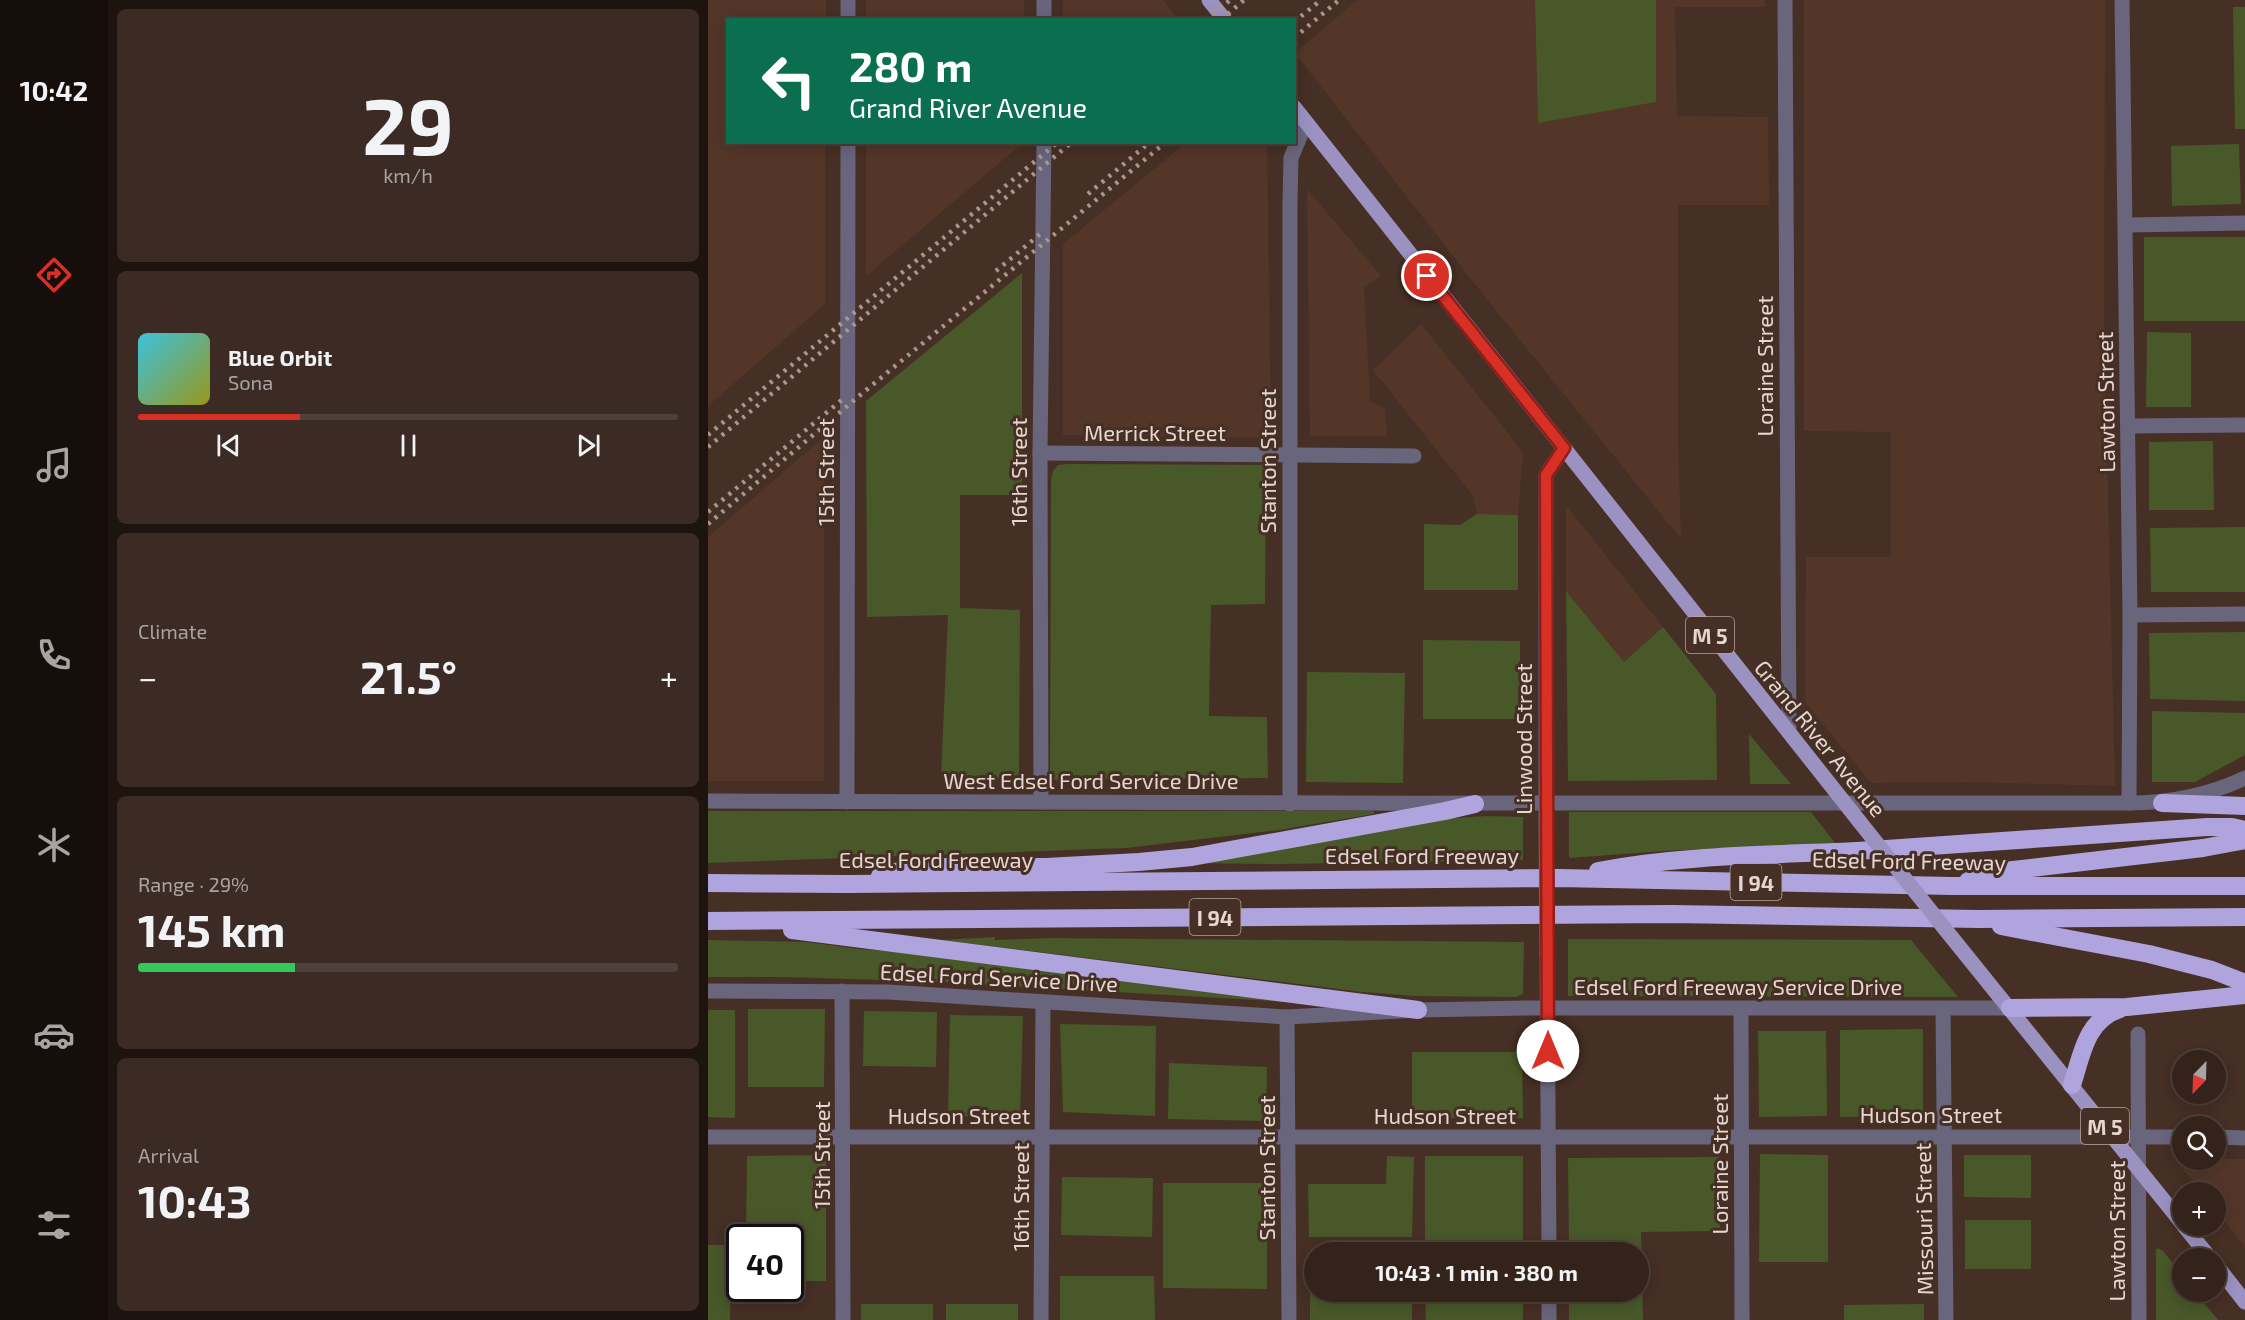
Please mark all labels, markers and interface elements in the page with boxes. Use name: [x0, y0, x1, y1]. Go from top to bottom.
text: 280 m: [849, 40, 972, 90]
icon: left: [750, 42, 828, 120]
text: 10:42: [20, 74, 88, 106]
text: 29: [362, 77, 454, 171]
text: Grand River Avenue: [849, 91, 1087, 123]
text: km/h: [383, 163, 433, 187]
pin: [1401, 250, 1452, 301]
icon: directions: [33, 254, 75, 296]
icon: arrive: [1410, 259, 1443, 292]
street label: Loraine Street: [1751, 296, 1777, 436]
street label: Lawton Street: [2091, 331, 2119, 473]
text: Blue Orbit: [228, 344, 332, 370]
text: Sona: [228, 370, 273, 394]
street label: Stanton Street: [1254, 388, 1280, 534]
street label: 15th Street: [812, 418, 838, 526]
street label: 16th Street: [1005, 418, 1031, 526]
street label: Merrick Street: [1084, 419, 1226, 445]
icon: previous: [212, 429, 245, 462]
icon: pause: [392, 429, 425, 462]
icon: next: [572, 429, 605, 462]
icon: music: [33, 444, 75, 486]
road number: M 5: [1686, 617, 1734, 653]
text: Climate: [138, 619, 207, 643]
icon: phone: [33, 634, 75, 676]
text: 21.5°: [360, 649, 457, 703]
street label: Grand River Avenue: [1750, 654, 1892, 822]
text: −: [138, 657, 157, 697]
text: +: [660, 657, 678, 697]
street label: Linwood Street: [1510, 663, 1536, 815]
street label: West Edsel Ford Service Drive: [943, 767, 1239, 793]
icon: climate: [33, 824, 75, 866]
street label: Edsel Ford Freeway: [1325, 842, 1520, 868]
street label: Edsel Ford Freeway: [1812, 845, 2007, 875]
street label: Edsel Ford Freeway: [839, 846, 1034, 872]
road number: I 94: [1730, 864, 1782, 900]
text: Range · 29%: [138, 872, 249, 896]
road number: I 94: [1190, 899, 1240, 935]
text: 145 km: [138, 902, 285, 956]
street label: Edsel Ford Service Drive: [879, 958, 1119, 996]
street label: Edsel Ford Freeway Service Drive: [1574, 973, 1902, 999]
icon: car: [33, 1014, 75, 1056]
position arrow: [1516, 1019, 1580, 1083]
north arrow: [2172, 1050, 2226, 1104]
map controls: [2172, 1050, 2226, 1302]
street label: Loraine Street: [1706, 1094, 1732, 1234]
street label: Stanton Street: [1253, 1095, 1279, 1241]
street label: 15th Street: [808, 1101, 834, 1209]
street label: Hudson Street: [1860, 1101, 2002, 1127]
street label: Hudson Street: [888, 1102, 1030, 1128]
street label: Hudson Street: [1374, 1102, 1516, 1128]
road number: M 5: [2081, 1108, 2129, 1144]
button: search: [2172, 1116, 2226, 1170]
text: Arrival: [138, 1143, 199, 1167]
street label: 16th Street: [1007, 1143, 1033, 1251]
street label: Missouri Street: [1909, 1143, 1937, 1295]
street label: Lawton Street: [2103, 1160, 2129, 1302]
text: 10:43: [138, 1173, 252, 1227]
button: +: [2172, 1182, 2226, 1236]
icon: filters: [33, 1204, 75, 1246]
speed limit sign: 40: [726, 1224, 804, 1302]
button: −: [2172, 1248, 2226, 1302]
text: 10:43 · 1 min · 380 m: [1375, 1259, 1578, 1285]

